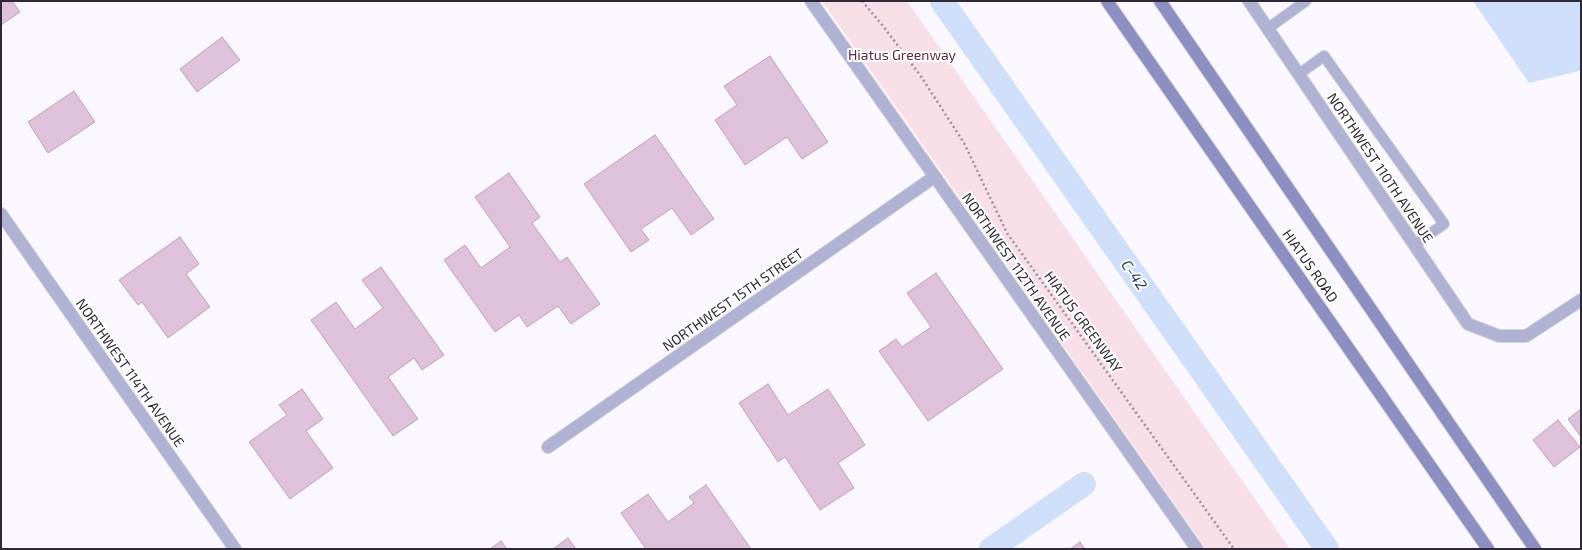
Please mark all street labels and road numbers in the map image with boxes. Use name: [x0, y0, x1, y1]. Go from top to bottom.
street label: NORTHWEST 110TH AVENUE: [1323, 90, 1437, 246]
street label: NORTHWEST 112TH AVENUE: [958, 190, 1074, 344]
street label: HIATUS ROAD: [1279, 226, 1341, 306]
street label: NORTHWEST 15TH STREET: [660, 245, 806, 355]
street label: HIATUS GREENWAY: [1041, 268, 1125, 376]
street label: NORTHWEST 114TH AVENUE: [72, 296, 188, 450]

